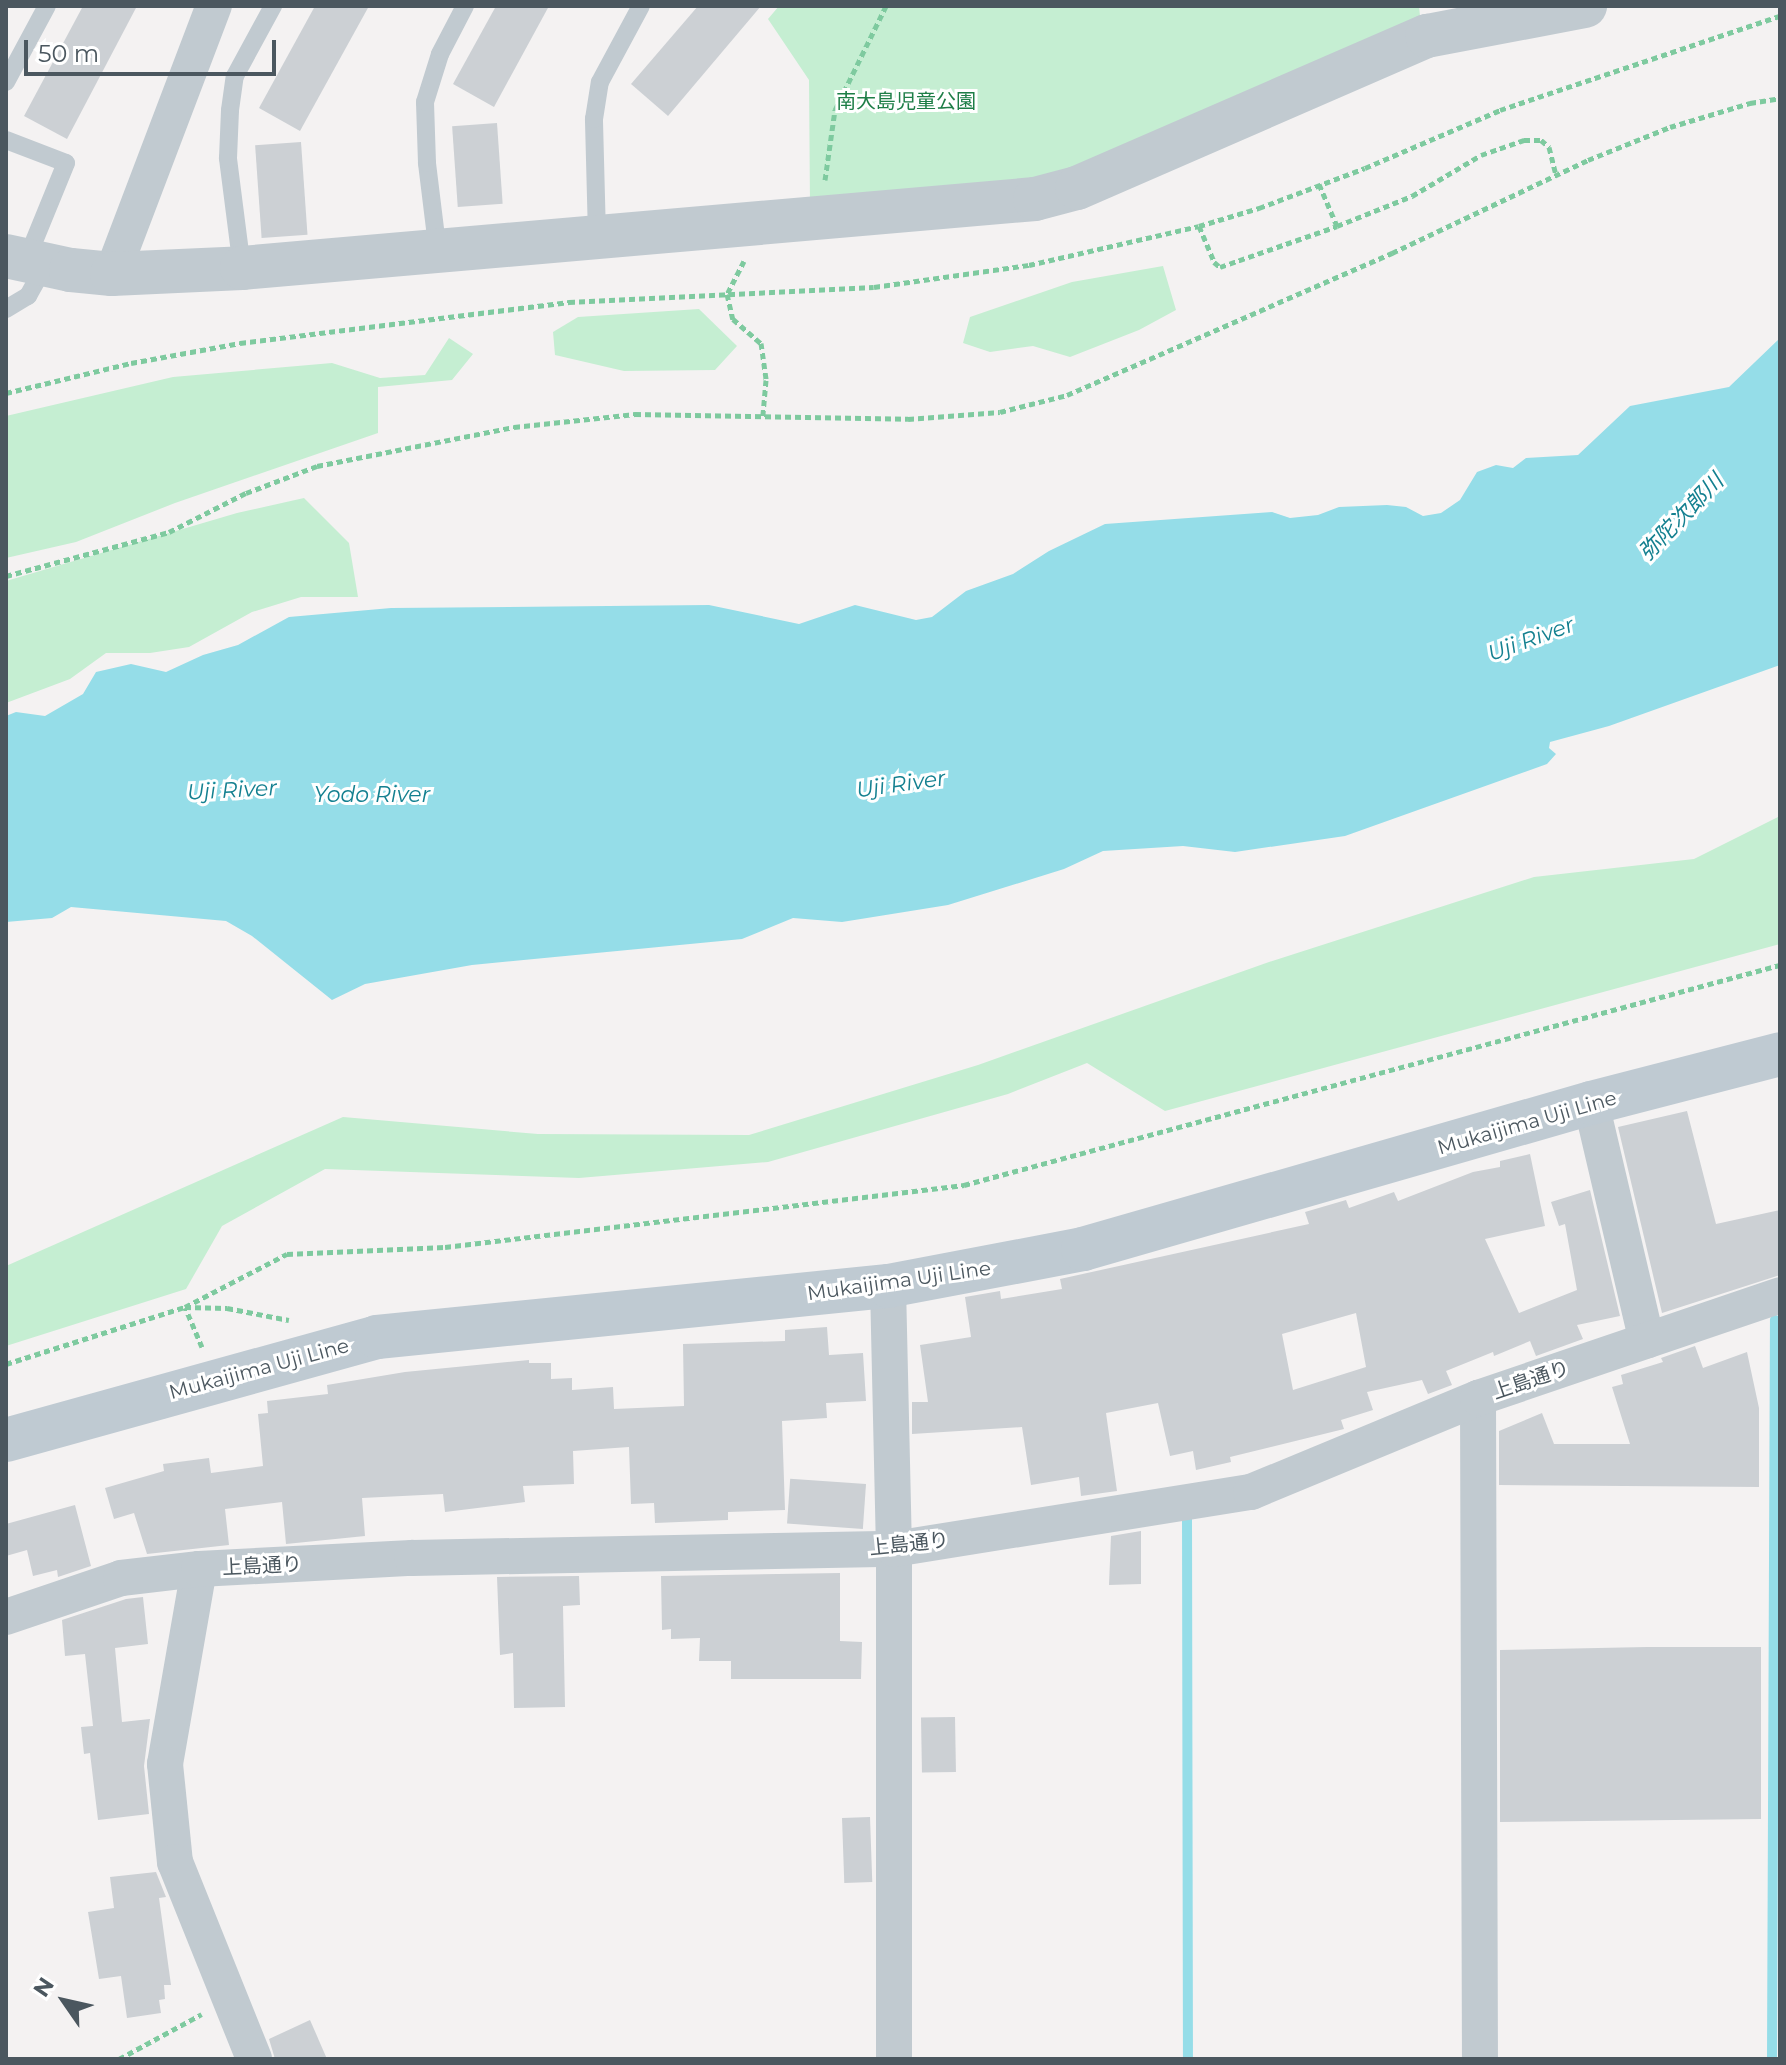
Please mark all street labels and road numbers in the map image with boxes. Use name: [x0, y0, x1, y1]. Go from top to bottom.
street label: Mukaijima Uji Line: [1435, 1086, 1619, 1160]
street label: Mukaijima Uji Line: [806, 1256, 992, 1306]
street label: Mukaijima Uji Line: [166, 1333, 352, 1405]
street label: 上島通り: [1489, 1356, 1573, 1404]
street label: 上島通り: [868, 1528, 950, 1560]
street label: 上島通り: [221, 1552, 303, 1580]

